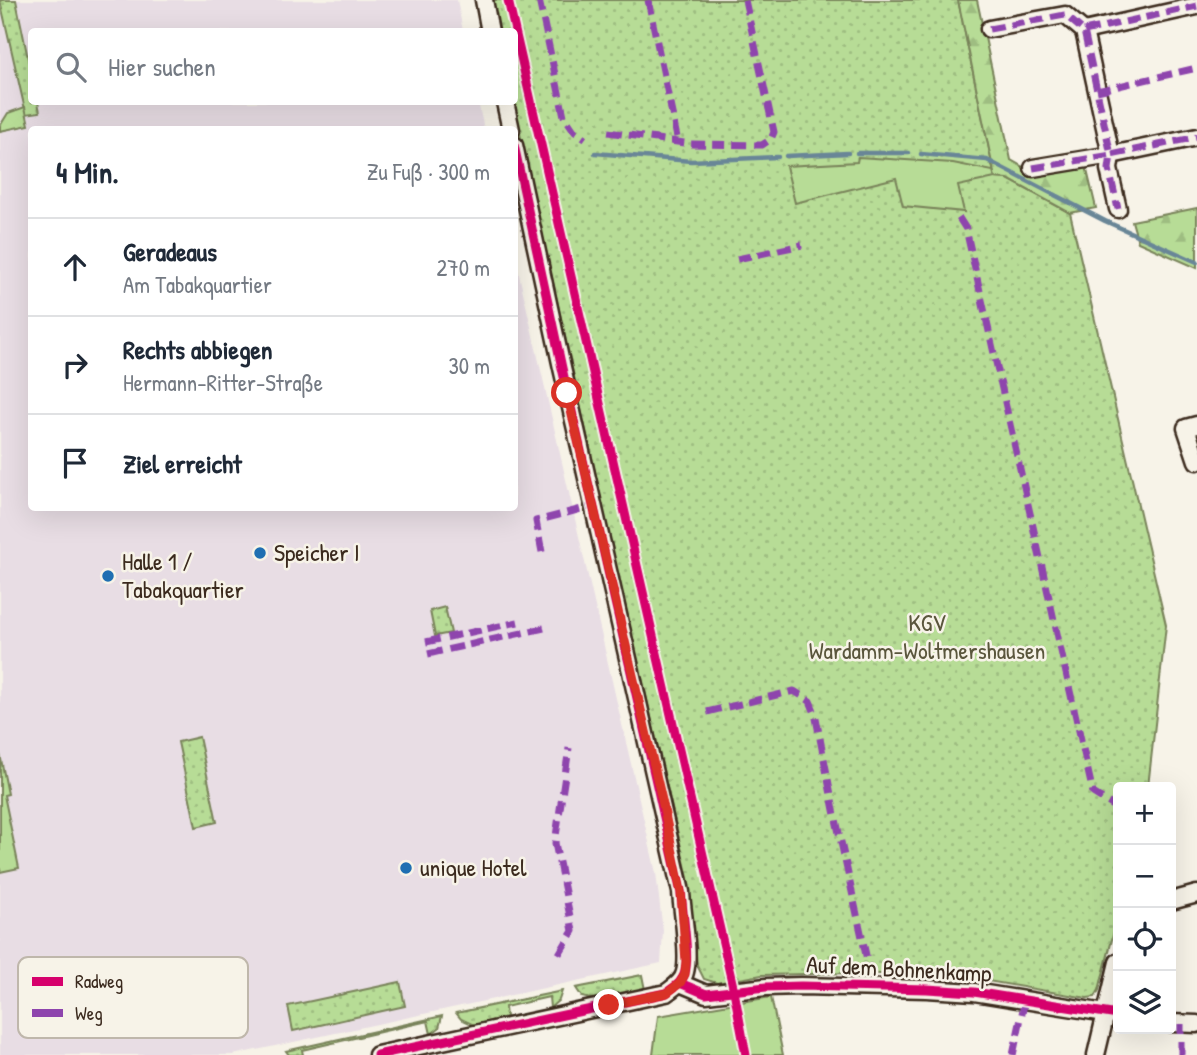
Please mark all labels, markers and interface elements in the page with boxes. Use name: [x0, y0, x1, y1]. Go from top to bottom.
search box: [28, 28, 518, 105]
icon: search: [52, 48, 90, 86]
text: Hier suchen: [108, 49, 216, 84]
text: 4 Min.: [56, 152, 119, 192]
text: Zu Fuß · 300 m: [367, 156, 490, 187]
text: Geradeaus: [123, 234, 217, 269]
icon: ahead: [56, 248, 94, 286]
text: 270 m: [437, 252, 490, 283]
text: Am Tabakquartier: [123, 269, 272, 300]
text: Rechts abbiegen: [123, 332, 273, 367]
icon: right: [56, 346, 94, 384]
text: 30 m: [448, 350, 490, 381]
text: Hermann-Ritter-Straße: [123, 367, 323, 398]
route start: [551, 377, 582, 408]
icon: arrive: [56, 444, 94, 482]
text: Ziel erreicht: [123, 446, 242, 481]
place label: Speicher I: [274, 536, 360, 568]
place label: Halle 1 / Tabakquartier: [122, 545, 244, 605]
marker: Speicher I: [252, 545, 268, 561]
marker: Halle 1 / Tabakquartier: [100, 568, 116, 584]
park label: KGV Wardamm-Woltmershausen: [809, 606, 1045, 666]
map controls: [1113, 782, 1176, 1034]
button: +: [1113, 782, 1176, 845]
button: −: [1113, 845, 1176, 908]
place label: unique Hotel: [420, 851, 527, 883]
marker: unique Hotel: [398, 860, 414, 876]
button: locate: [1113, 908, 1176, 971]
street label: Auf dem Bohnenkamp: [806, 947, 992, 989]
legend: [18, 957, 248, 1038]
text: Radweg: [75, 968, 123, 994]
button: layers: [1113, 971, 1176, 1034]
route end: [593, 989, 624, 1020]
text: Weg: [75, 1000, 103, 1026]

